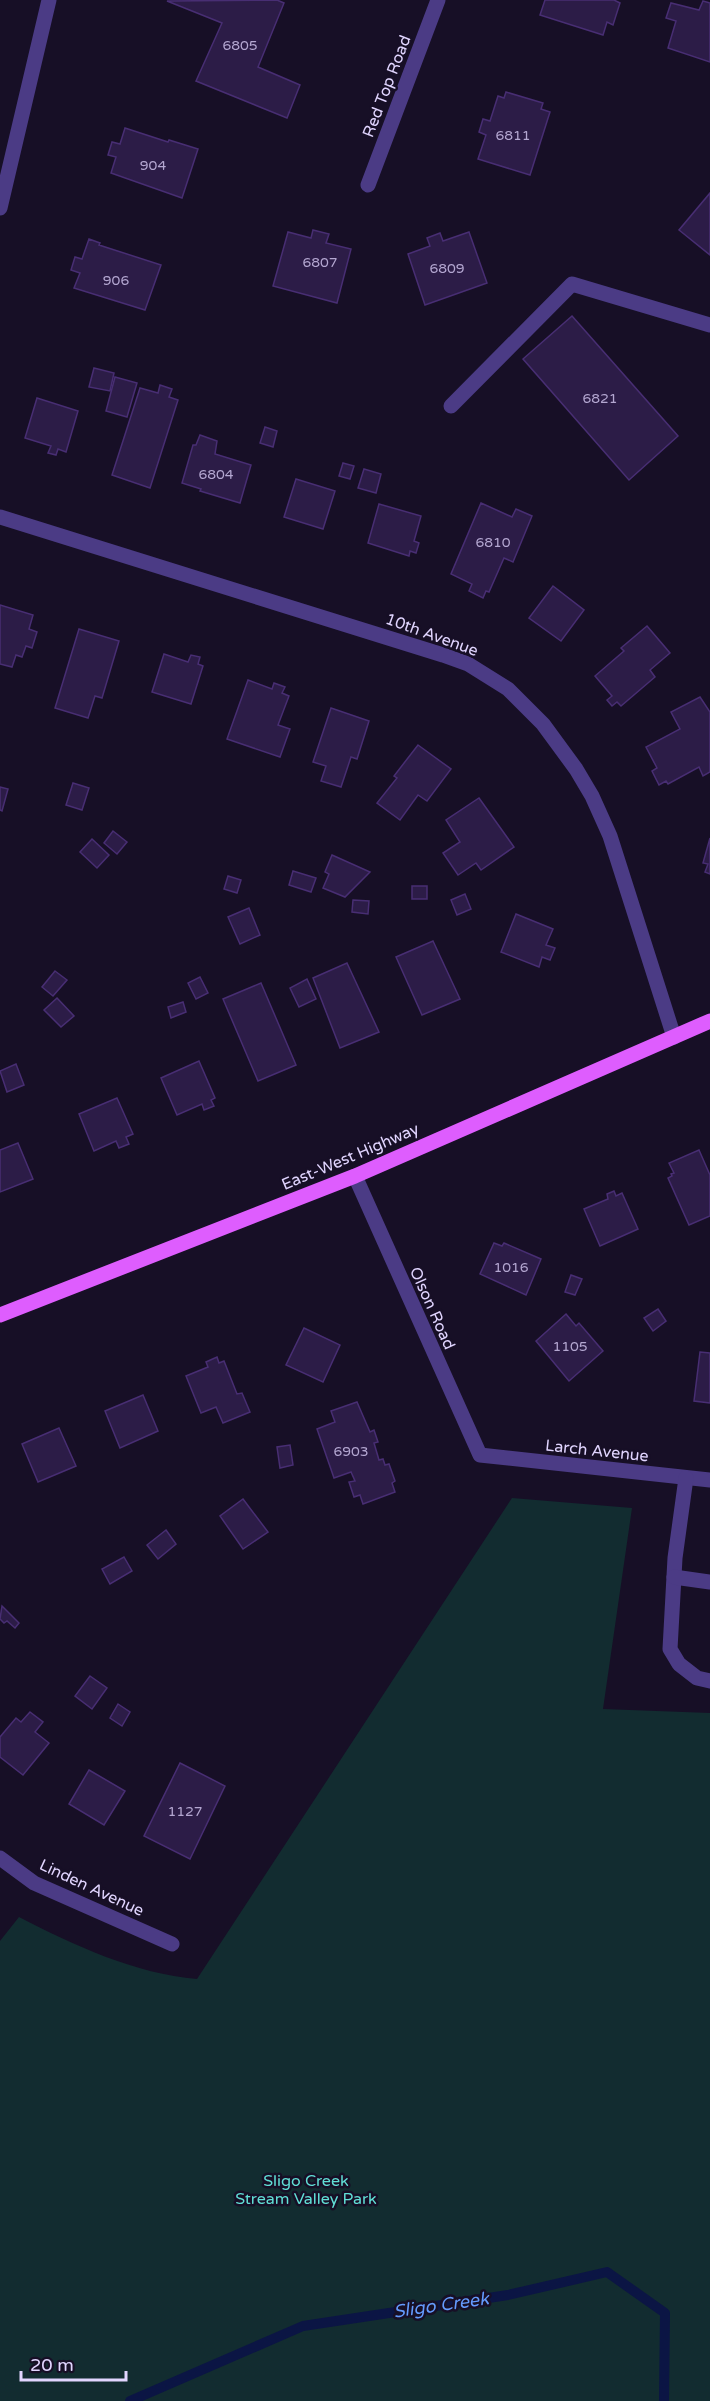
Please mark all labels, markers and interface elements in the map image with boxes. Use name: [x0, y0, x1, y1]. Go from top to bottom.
street label: Red Top Road: [358, 33, 416, 140]
house number: 6805: [222, 37, 258, 54]
house number: 6811: [495, 127, 531, 144]
house number: 904: [140, 157, 166, 174]
house number: 6807: [302, 254, 338, 271]
house number: 6809: [429, 260, 465, 277]
house number: 906: [103, 272, 129, 289]
house number: 6821: [582, 390, 618, 407]
house number: 6804: [198, 466, 234, 483]
house number: 6810: [475, 534, 511, 551]
street label: 10th Avenue: [382, 609, 481, 661]
street label: East-West Highway: [279, 1119, 422, 1195]
house number: 1016: [493, 1259, 529, 1276]
street label: Olson Road: [405, 1264, 459, 1353]
house number: 1105: [552, 1338, 588, 1355]
street label: Larch Avenue: [544, 1436, 650, 1466]
house number: 6903: [333, 1443, 369, 1460]
house number: 1127: [167, 1803, 203, 1820]
street label: Linden Avenue: [36, 1855, 147, 1921]
park label: Sligo Creek Stream Valley Park: [235, 2171, 377, 2209]
water label: Sligo Creek: [392, 2287, 491, 2323]
scale bar: [21, 2344, 126, 2382]
text: 20 m: [30, 2354, 74, 2376]

